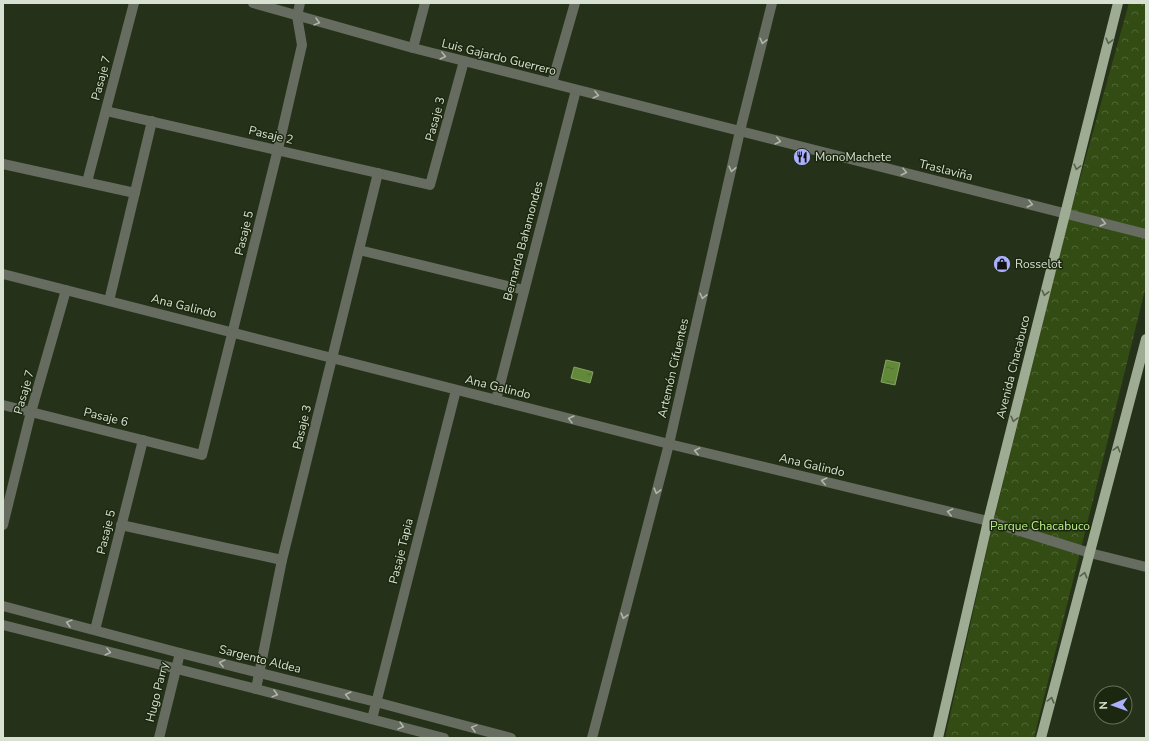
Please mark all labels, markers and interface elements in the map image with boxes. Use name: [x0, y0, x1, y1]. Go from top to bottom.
one-way arrow: [313, 17, 320, 26]
street label: Luis Gajardo Guerrero: [440, 35, 558, 79]
one-way arrow: [759, 38, 767, 44]
one-way arrow: [1105, 38, 1113, 44]
one-way arrow: [439, 51, 446, 60]
street label: Pasaje 7: [87, 54, 115, 102]
one-way arrow: [593, 90, 599, 98]
street label: Pasaje 3: [421, 95, 449, 143]
street label: Pasaje 2: [247, 122, 295, 148]
one-way arrow: [775, 136, 781, 144]
restaurant icon: MonoMachete: [792, 147, 812, 167]
place label: MonoMachete: [815, 149, 891, 165]
street label: Traslaviña: [918, 156, 974, 184]
one-way arrow: [1073, 163, 1082, 170]
one-way arrow: [728, 166, 736, 172]
one-way arrow: [901, 168, 907, 176]
street label: Bernarda Bahamondes: [499, 179, 547, 303]
one-way arrow: [1027, 200, 1033, 208]
street label: Pasaje 5: [231, 209, 257, 257]
one-way arrow: [1099, 218, 1106, 227]
shop icon: Rosselot: [992, 254, 1012, 274]
place label: Rosselot: [1015, 256, 1063, 272]
street label: Ana Galindo: [150, 290, 219, 322]
one-way arrow: [1042, 290, 1050, 296]
one-way arrow: [699, 293, 707, 299]
street label: Avenida Chacabuco: [992, 313, 1034, 420]
street label: Artemón Cifuentes: [654, 316, 692, 419]
street label: Pasaje 7: [10, 368, 38, 416]
street label: Ana Galindo: [464, 371, 533, 403]
street label: Pasaje 3: [289, 403, 315, 451]
street label: Pasaje 6: [82, 404, 130, 430]
one-way arrow: [568, 416, 574, 424]
one-way arrow: [1010, 416, 1018, 422]
one-way arrow: [1112, 446, 1121, 453]
one-way arrow: [694, 447, 701, 456]
street label: Ana Galindo: [778, 450, 847, 480]
one-way arrow: [821, 478, 827, 486]
one-way arrow: [653, 487, 662, 494]
street label: Pasaje 5: [93, 508, 119, 556]
one-way arrow: [947, 508, 953, 516]
street label: Pasaje Tapia: [385, 517, 417, 585]
park label: Parque Chacabuco: [990, 518, 1090, 534]
one-way arrow: [1079, 571, 1088, 578]
one-way arrow: [620, 613, 629, 620]
one-way arrow: [66, 619, 73, 628]
street label: Sargento Aldea: [217, 641, 303, 677]
one-way arrow: [105, 647, 112, 656]
street label: Hugo Parry: [142, 659, 172, 724]
one-way arrow: [219, 660, 225, 668]
north arrow: [1093, 685, 1133, 725]
one-way arrow: [272, 689, 279, 697]
one-way arrow: [345, 691, 352, 700]
one-way arrow: [1046, 697, 1054, 704]
text: N: [1096, 701, 1111, 710]
one-way arrow: [398, 722, 404, 730]
one-way arrow: [471, 724, 478, 733]

